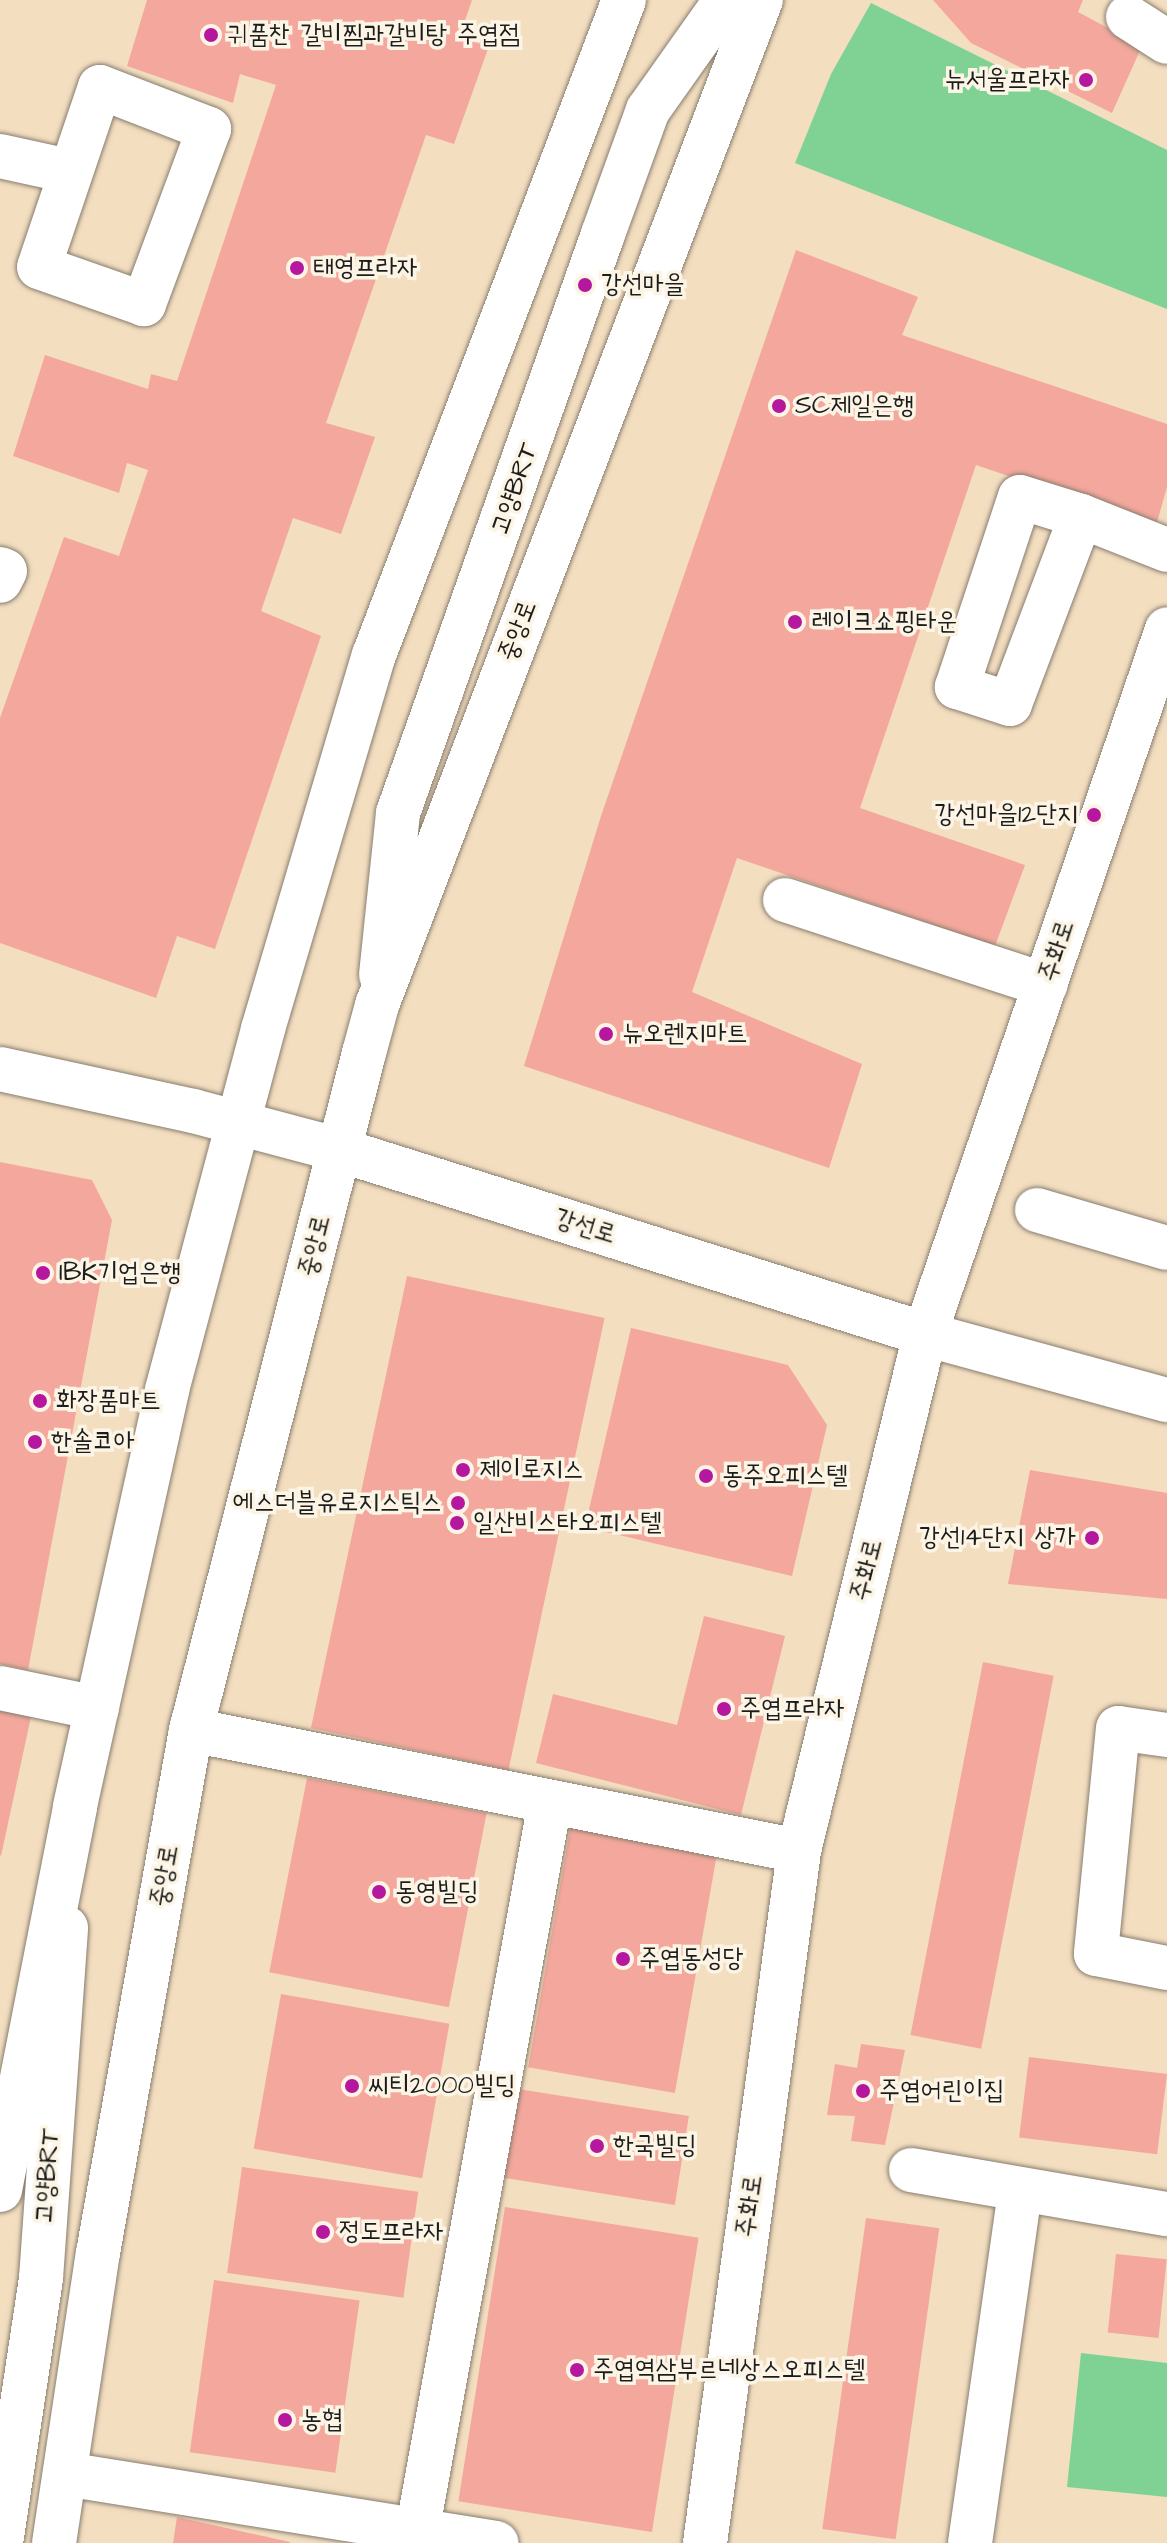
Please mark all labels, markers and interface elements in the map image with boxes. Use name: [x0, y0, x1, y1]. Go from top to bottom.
place label: 귀품찬 갈비찜과갈비탕 주엽점: [227, 19, 520, 51]
marker: 귀품찬 갈비찜과갈비탕 주엽점: [202, 26, 220, 44]
place label: 뉴서울프라자: [944, 64, 1070, 96]
marker: 뉴서울프라자: [1077, 71, 1095, 89]
place label: 태영프라자: [313, 252, 418, 284]
marker: 태영프라자: [288, 259, 306, 277]
place label: 강선마을: [601, 269, 685, 301]
marker: 강선마을: [576, 276, 594, 294]
place label: SC제일은행: [795, 390, 914, 422]
marker: SC제일은행: [770, 397, 788, 415]
street label: 고양BRT: [485, 439, 545, 539]
street label: 중앙로: [492, 596, 544, 666]
place label: 레이크쇼핑타운: [811, 606, 957, 638]
marker: 레이크쇼핑타운: [786, 613, 804, 631]
place label: 강선마을12단지: [934, 799, 1078, 831]
marker: 강선마을12단지: [1085, 806, 1103, 824]
street label: 주화로: [1032, 916, 1082, 986]
place label: 뉴오렌지마트: [622, 1018, 748, 1050]
marker: 뉴오렌지마트: [597, 1025, 615, 1043]
street label: 강선로: [550, 1203, 620, 1251]
street label: 중앙로: [292, 1212, 338, 1280]
place label: IBK기업은행: [59, 1257, 181, 1289]
marker: IBK기업은행: [34, 1264, 52, 1282]
place label: 화장품마트: [56, 1385, 161, 1417]
marker: 화장품마트: [31, 1392, 49, 1410]
place label: 한솔코아: [51, 1426, 135, 1458]
marker: 한솔코아: [26, 1433, 44, 1451]
place label: 제이로지스: [479, 1454, 584, 1486]
place label: 동주오피스텔: [722, 1460, 848, 1492]
marker: 제이로지스: [454, 1461, 472, 1479]
marker: 동주오피스텔: [697, 1467, 715, 1485]
place label: 에스더블유로지스틱스: [233, 1487, 442, 1519]
marker: 에스더블유로지스틱스: [449, 1494, 467, 1512]
place label: 일산비스타오피스텔: [473, 1507, 661, 1539]
marker: 일산비스타오피스텔: [448, 1514, 466, 1532]
place label: 강선14단지 상가: [919, 1522, 1076, 1554]
marker: 강선14단지 상가: [1083, 1529, 1101, 1547]
street label: 주화로: [844, 1536, 890, 1604]
place label: 주엽프라자: [740, 1693, 845, 1725]
marker: 주엽프라자: [715, 1700, 733, 1718]
street label: 중앙로: [144, 1842, 186, 1910]
place label: 동영빌딩: [395, 1876, 479, 1908]
marker: 동영빌딩: [370, 1883, 388, 1901]
place label: 주엽동성당: [639, 1943, 744, 1975]
marker: 주엽동성당: [614, 1950, 632, 1968]
place label: 씨티2000빌딩: [368, 2070, 516, 2102]
place label: 주엽어린이집: [879, 2075, 1005, 2107]
marker: 씨티2000빌딩: [343, 2077, 361, 2095]
marker: 주엽어린이집: [854, 2082, 872, 2100]
street label: 고양BRT: [29, 2127, 67, 2225]
place label: 한국빌딩: [613, 2130, 697, 2162]
marker: 한국빌딩: [588, 2137, 606, 2155]
street label: 주화로: [730, 2173, 770, 2239]
place label: 정도프라자: [339, 2216, 444, 2248]
marker: 정도프라자: [314, 2223, 332, 2241]
place label: 주엽역삼부르네상스오피스텔: [593, 2354, 865, 2386]
marker: 주엽역삼부르네상스오피스텔: [568, 2361, 586, 2379]
place label: 농협: [301, 2404, 343, 2436]
marker: 농협: [276, 2411, 294, 2429]

